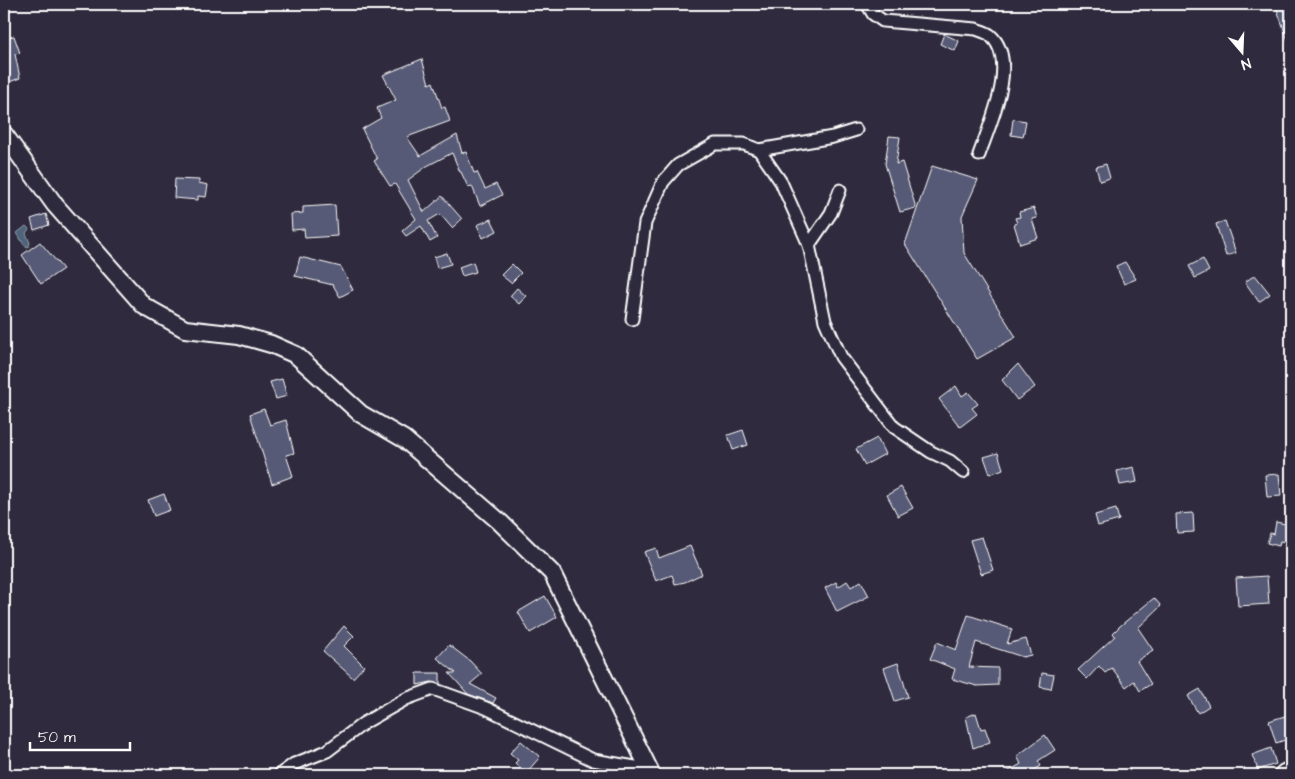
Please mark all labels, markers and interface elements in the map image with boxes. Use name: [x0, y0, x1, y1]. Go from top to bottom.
north arrow: [1218, 28, 1268, 78]
text: N: [1238, 52, 1253, 74]
scale bar: [30, 719, 130, 751]
text: 50 m: [38, 727, 76, 748]

